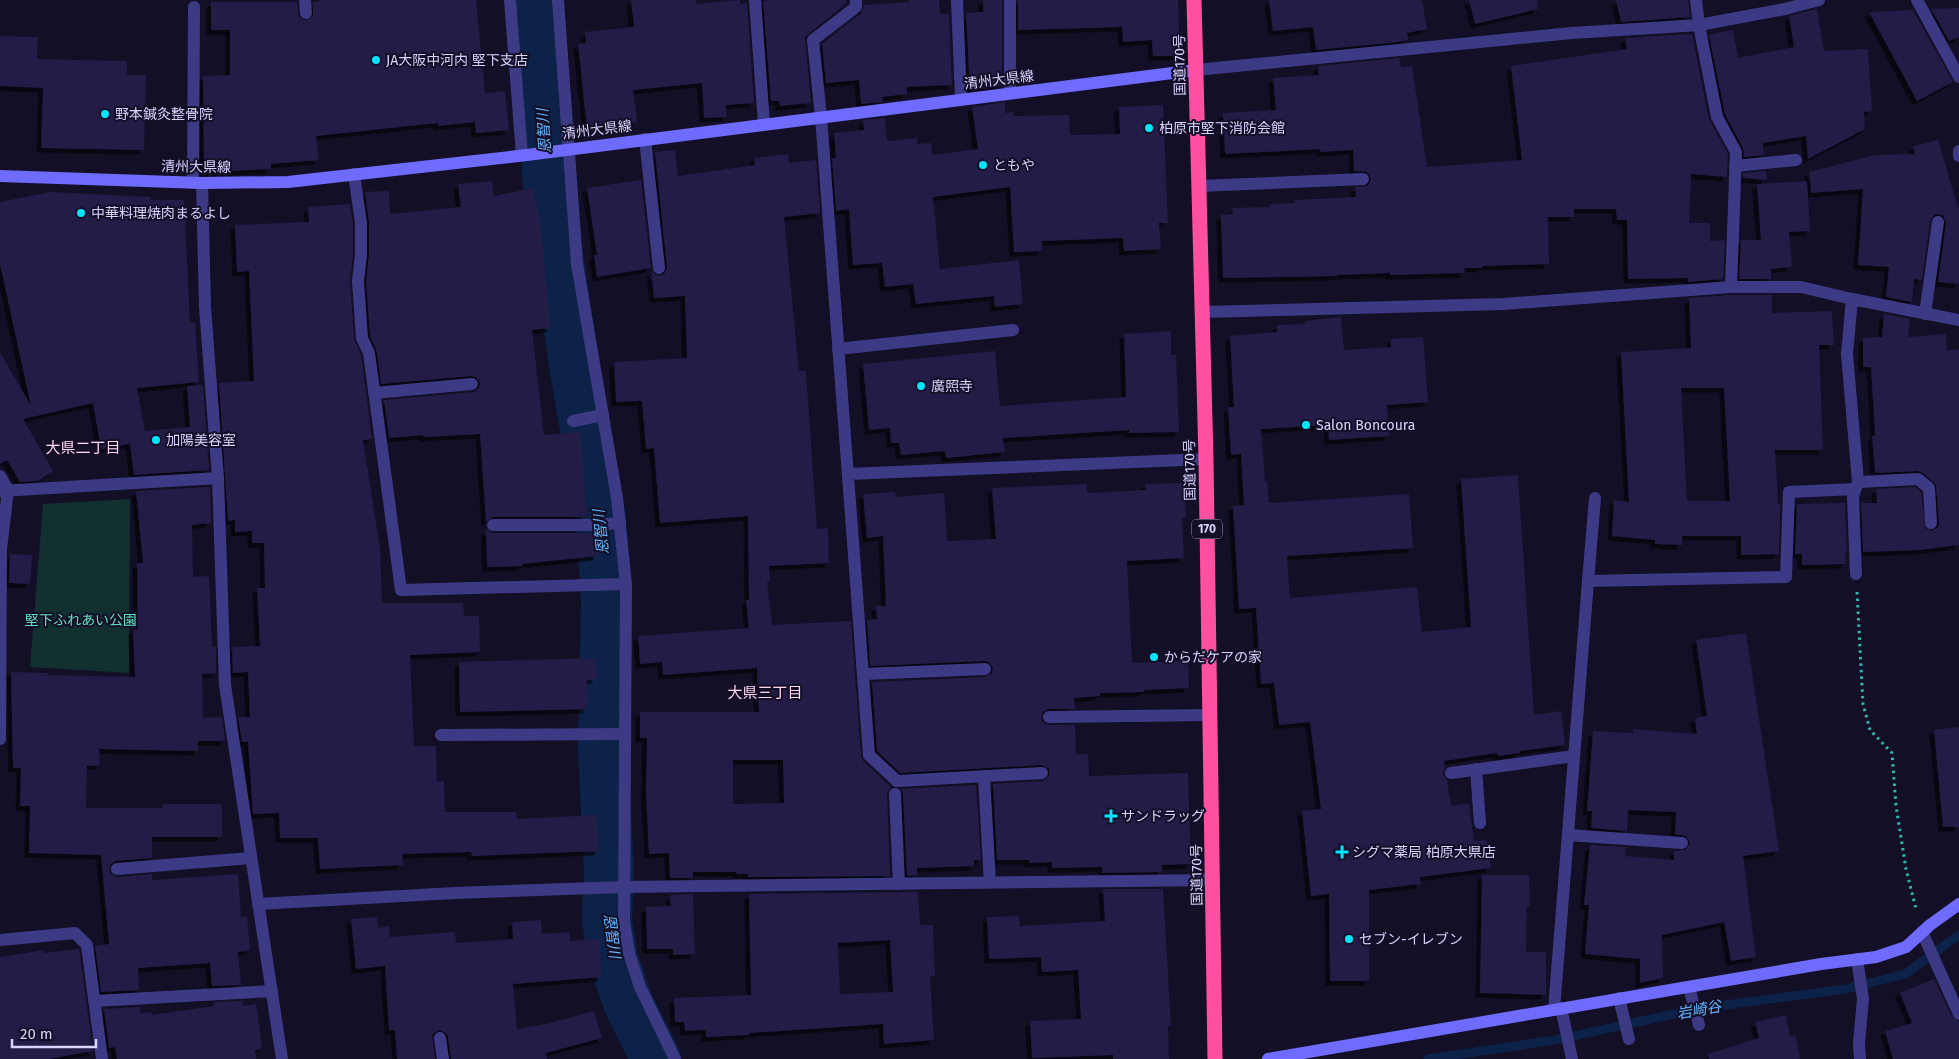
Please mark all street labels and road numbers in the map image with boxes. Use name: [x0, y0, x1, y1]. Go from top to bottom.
street label: 国道170号: [1171, 34, 1189, 96]
street label: 清州大県線: [963, 67, 1035, 93]
street label: 清州大県線: [561, 117, 633, 143]
street label: 清州大県線: [161, 158, 231, 176]
street label: 国道170号: [1181, 439, 1199, 501]
road number: 170: [1192, 520, 1222, 538]
street label: 国道170号: [1188, 844, 1206, 906]

